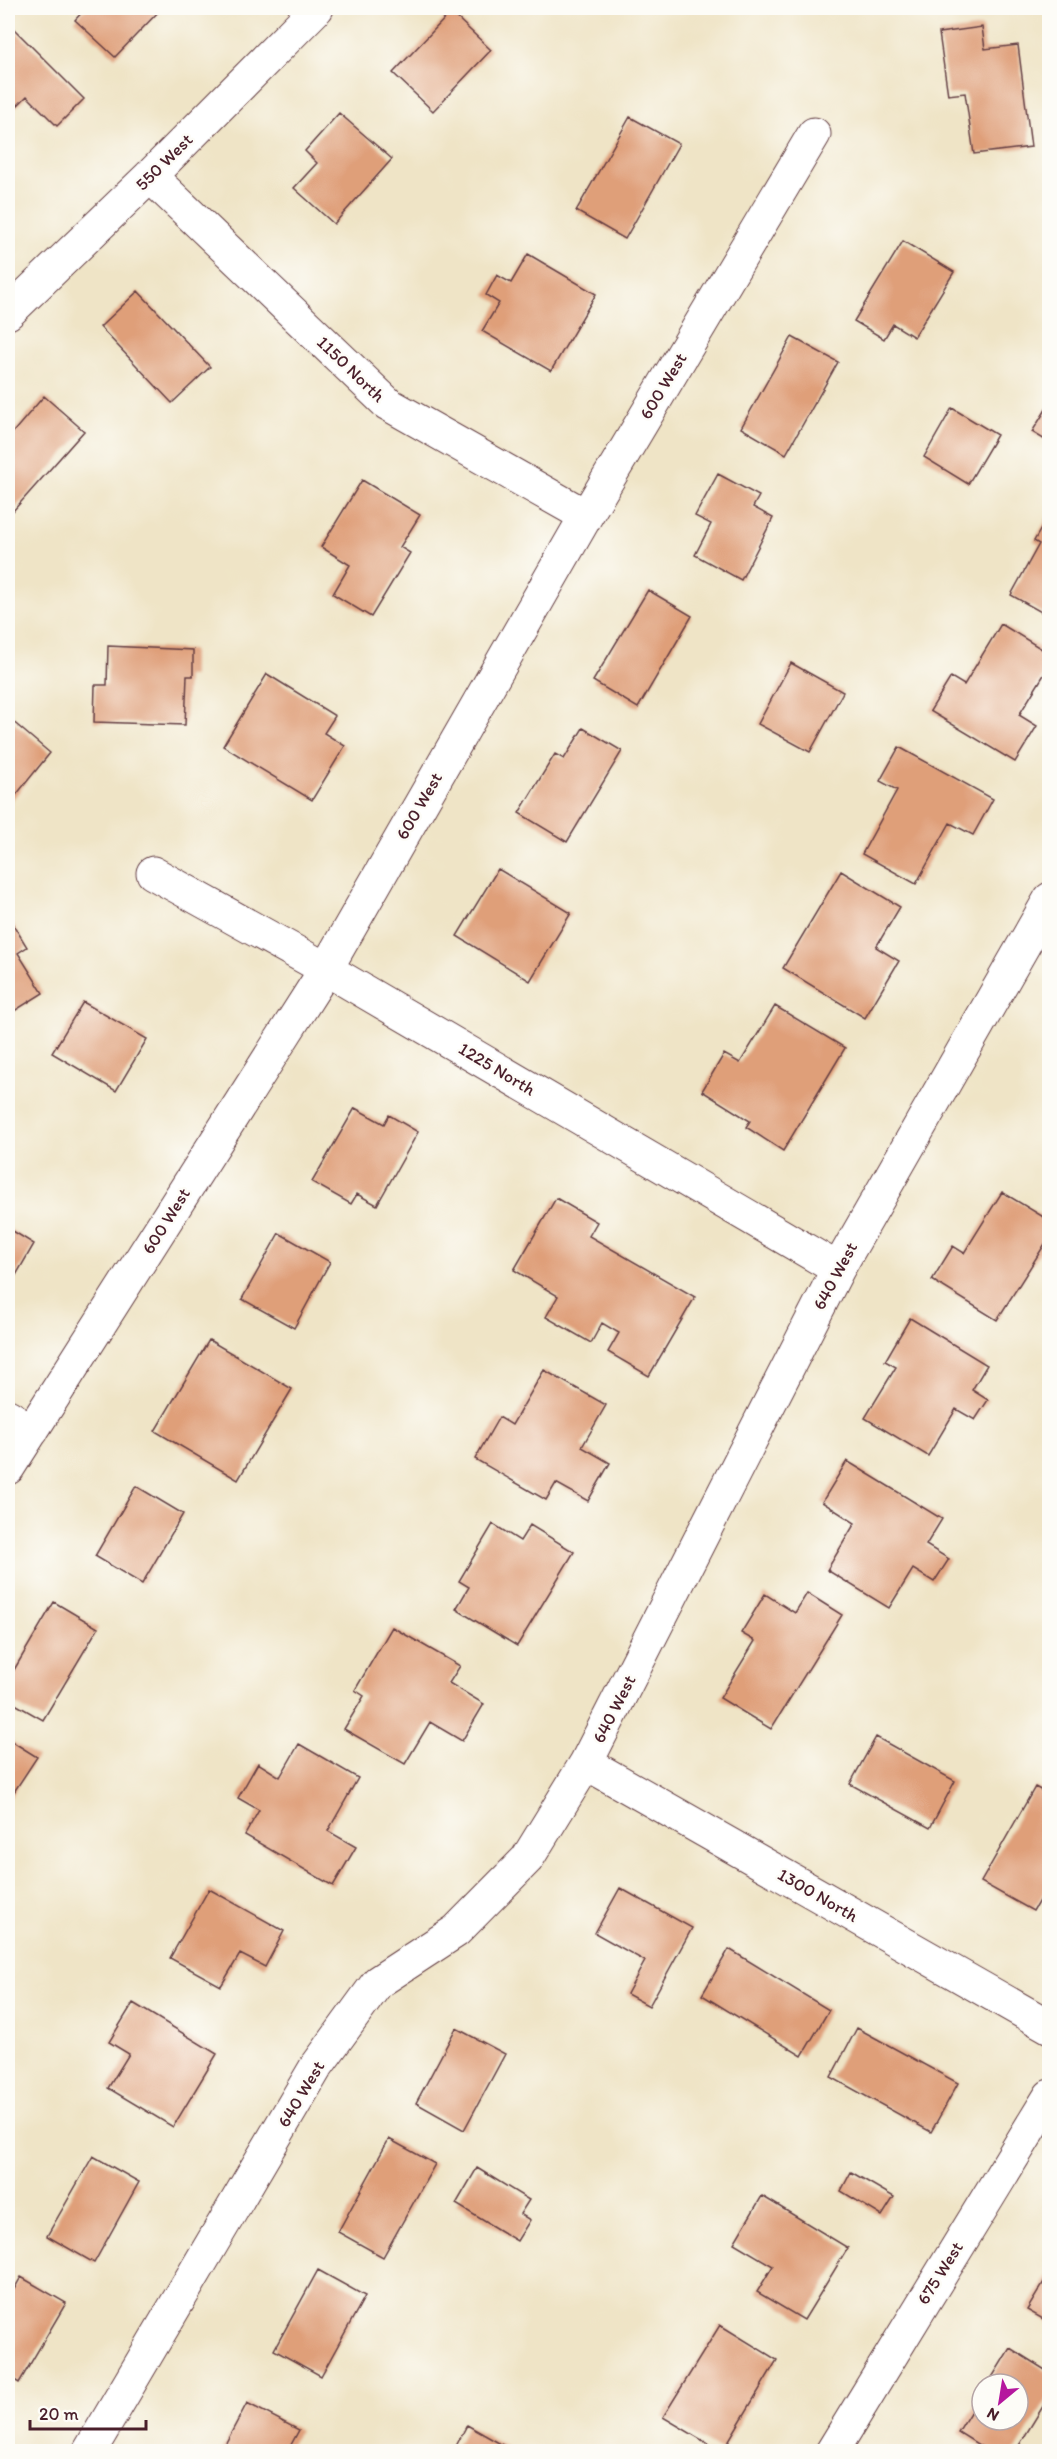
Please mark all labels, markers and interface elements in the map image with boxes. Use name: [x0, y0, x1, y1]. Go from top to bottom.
street label: 550 West: [131, 129, 197, 195]
street label: 1150 North: [312, 331, 390, 407]
street label: 600 West: [635, 348, 692, 423]
street label: 600 West: [391, 768, 447, 843]
street label: 1225 North: [455, 1038, 540, 1101]
street label: 600 West: [137, 1184, 195, 1258]
street label: 640 West: [808, 1238, 862, 1314]
street label: 640 West: [587, 1671, 641, 1747]
street label: 1300 North: [774, 1863, 862, 1927]
street label: 640 West: [273, 2057, 330, 2131]
street label: 675 West: [912, 2237, 968, 2309]
north arrow: [970, 2372, 1030, 2432]
scale bar: [30, 2393, 146, 2431]
text: 20 m: [39, 2403, 79, 2425]
text: N: [983, 2404, 1002, 2425]

